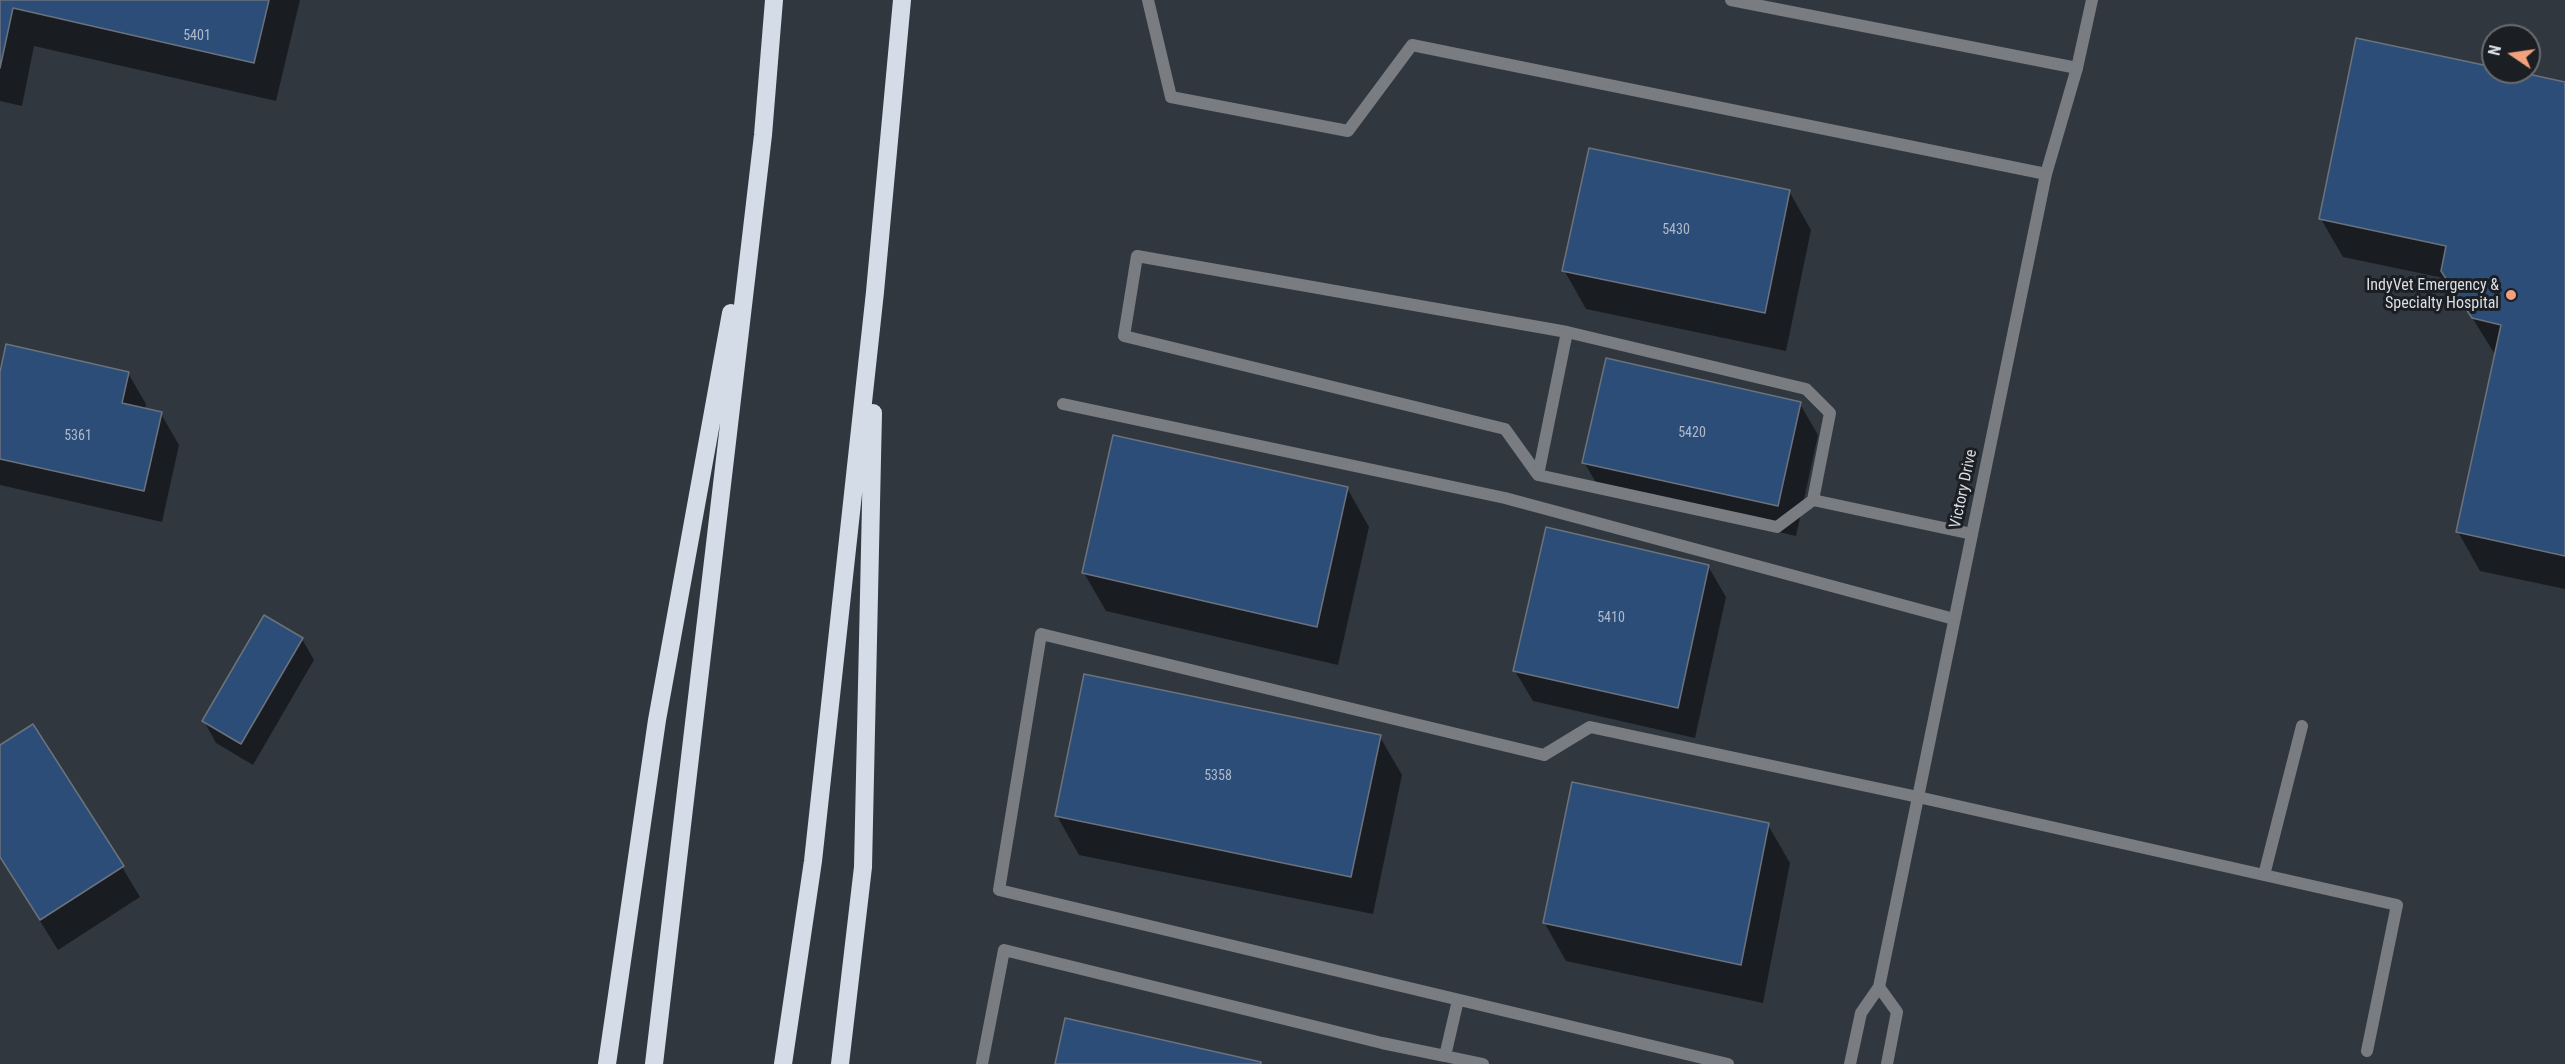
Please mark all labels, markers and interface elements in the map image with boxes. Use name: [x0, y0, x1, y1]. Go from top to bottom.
north arrow: [2481, 24, 2541, 84]
house number: 5401: [183, 28, 211, 44]
text: N: [2485, 43, 2505, 57]
house number: 5430: [1662, 222, 1690, 238]
place label: IndyVet Emergency & Specialty Hospital: [2366, 276, 2499, 314]
marker: IndyVet Emergency & Specialty Hospital: [2504, 288, 2518, 302]
house number: 5420: [1678, 425, 1706, 441]
house number: 5361: [64, 428, 92, 444]
street label: Victory Drive: [1946, 448, 1982, 530]
house number: 5410: [1597, 610, 1625, 626]
house number: 5358: [1204, 768, 1232, 784]

